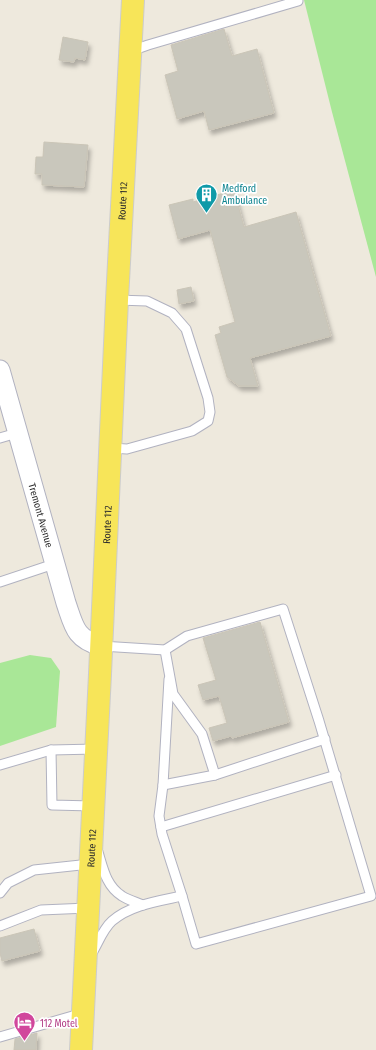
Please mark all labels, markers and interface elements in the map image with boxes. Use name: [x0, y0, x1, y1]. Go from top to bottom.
street label: Route 112: [116, 181, 130, 221]
building icon: Medford Ambulance: [193, 181, 219, 214]
place label: Medford Ambulance: [222, 183, 267, 207]
street label: Tremont Avenue: [25, 482, 55, 549]
street label: Route 112: [101, 505, 115, 544]
street label: Route 112: [85, 828, 99, 868]
hotel icon: 112 Motel: [12, 1010, 38, 1043]
place label: 112 Motel: [40, 1018, 78, 1030]

